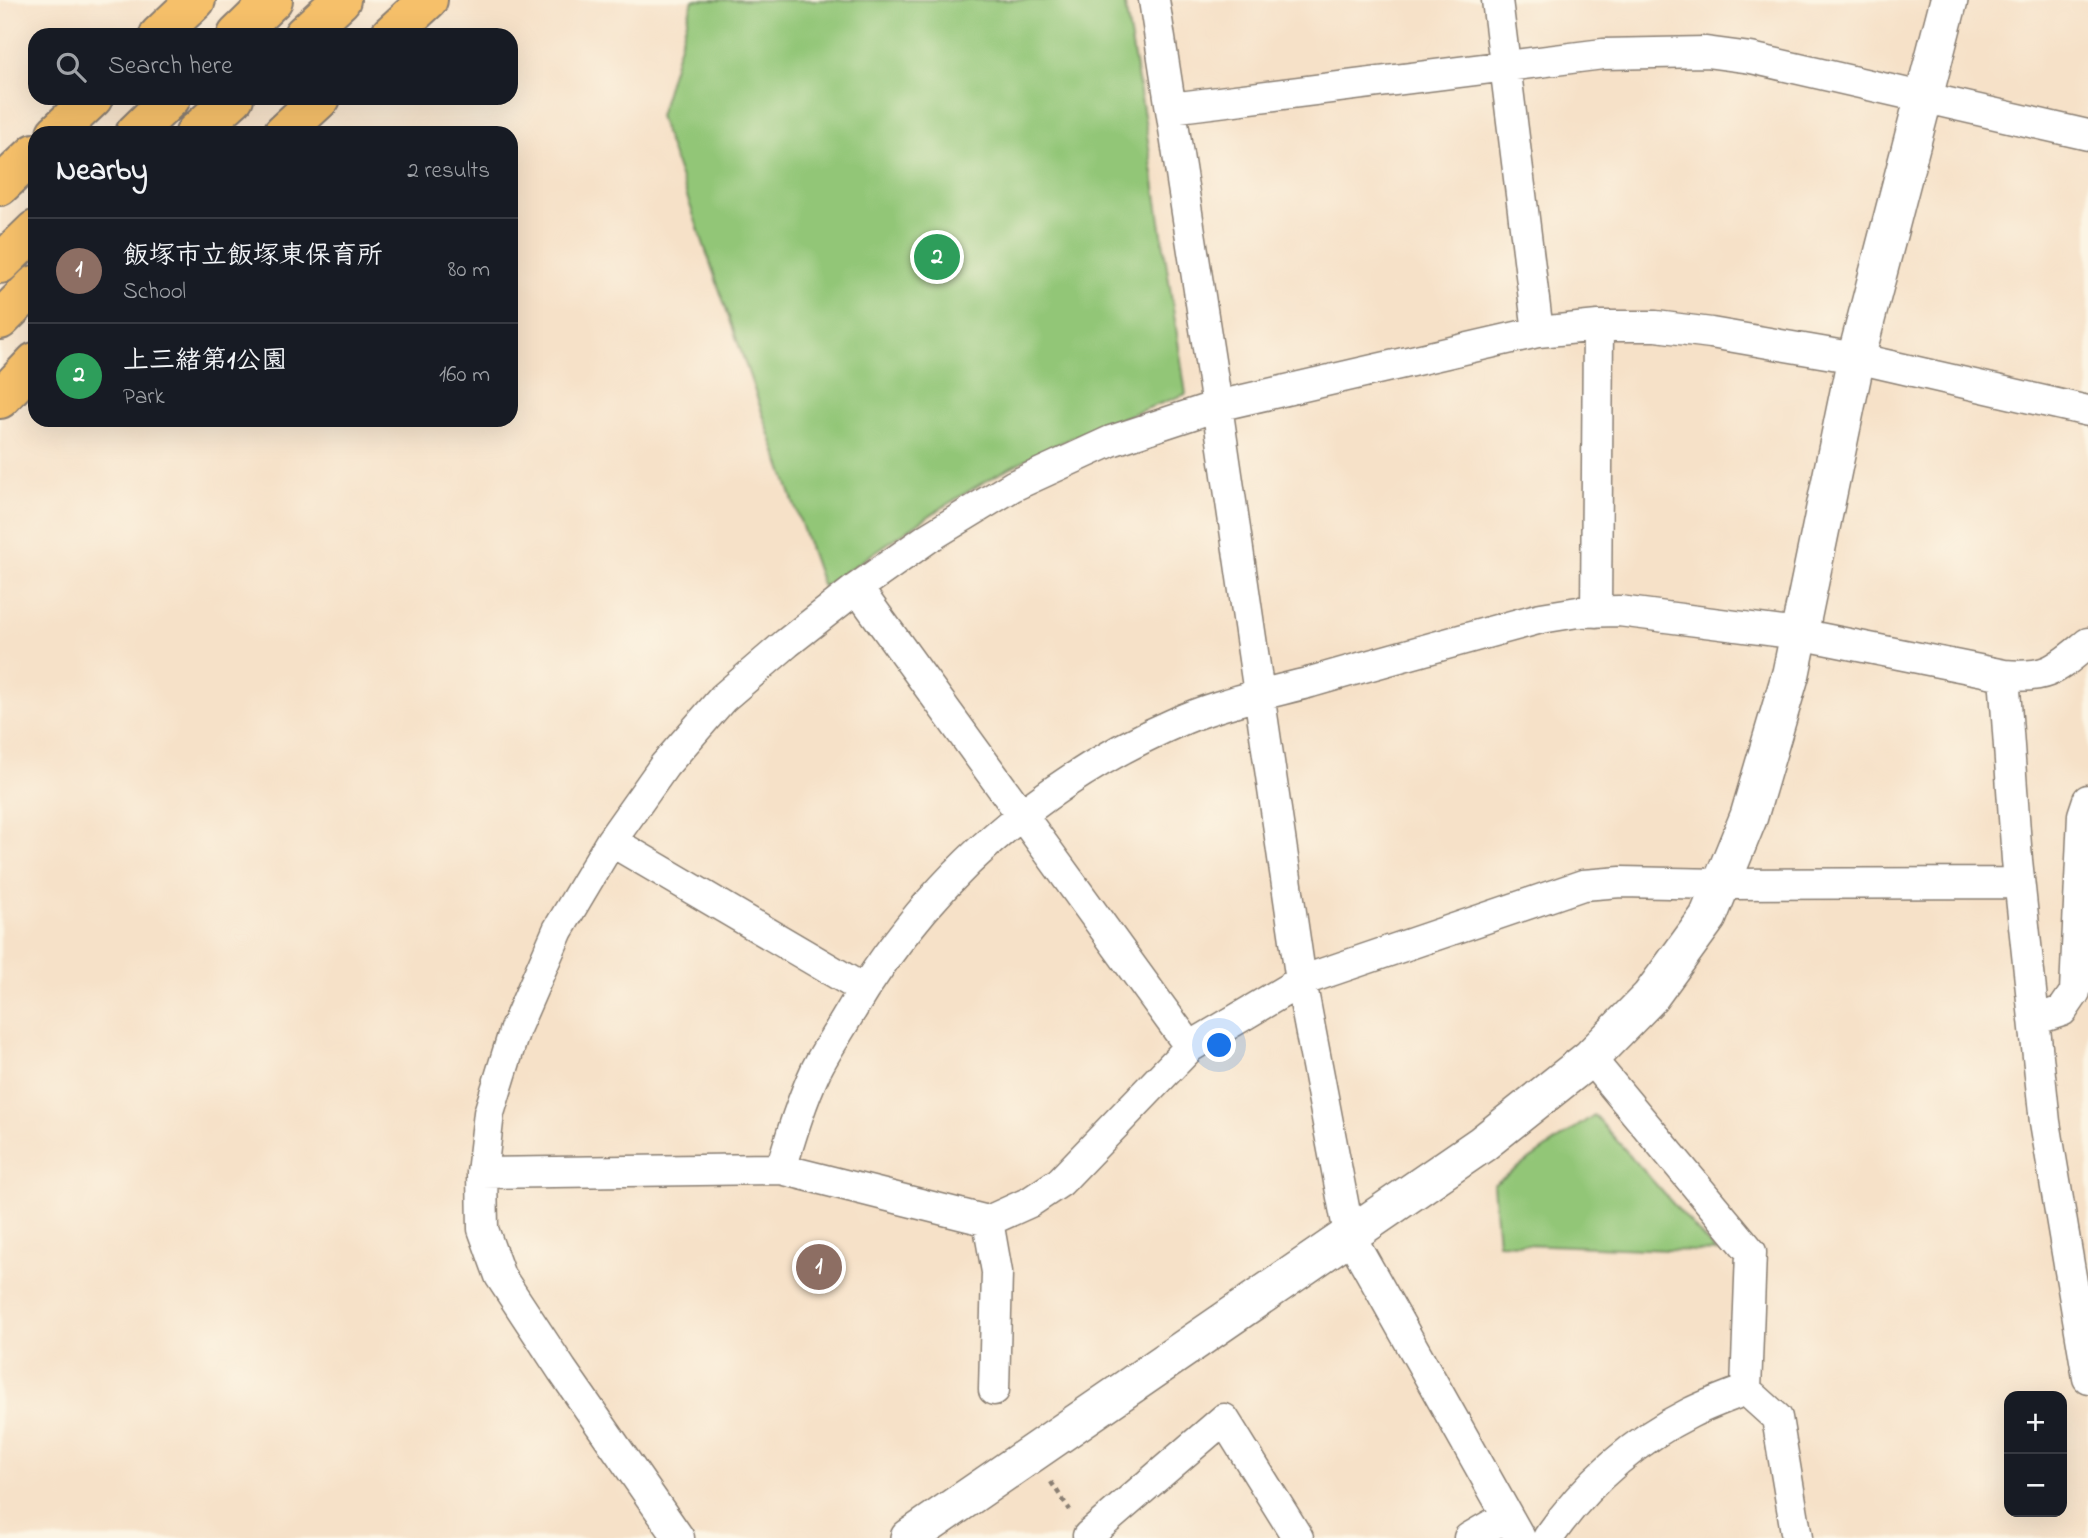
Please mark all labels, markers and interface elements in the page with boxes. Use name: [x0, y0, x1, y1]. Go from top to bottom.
search box: [28, 28, 518, 105]
icon: search: [52, 48, 90, 86]
text: Search here: [108, 48, 233, 86]
text: Nearby: [56, 150, 148, 194]
text: 2 results: [407, 155, 490, 188]
pin: 2: [914, 231, 960, 283]
text: 飯塚市立飯塚東保育所: [123, 238, 383, 276]
text: 1: [75, 254, 83, 287]
text: 80 m: [448, 254, 490, 287]
text: School: [123, 276, 186, 309]
text: 上三緒第1公園: [123, 343, 287, 381]
text: 2: [73, 359, 85, 392]
text: 160 m: [439, 359, 490, 392]
text: Park: [123, 381, 165, 414]
your location: [1202, 1028, 1236, 1062]
pin: 1: [796, 1241, 842, 1293]
map controls: [2004, 1391, 2067, 1517]
button: +: [2004, 1391, 2067, 1454]
button: −: [2004, 1454, 2067, 1517]

